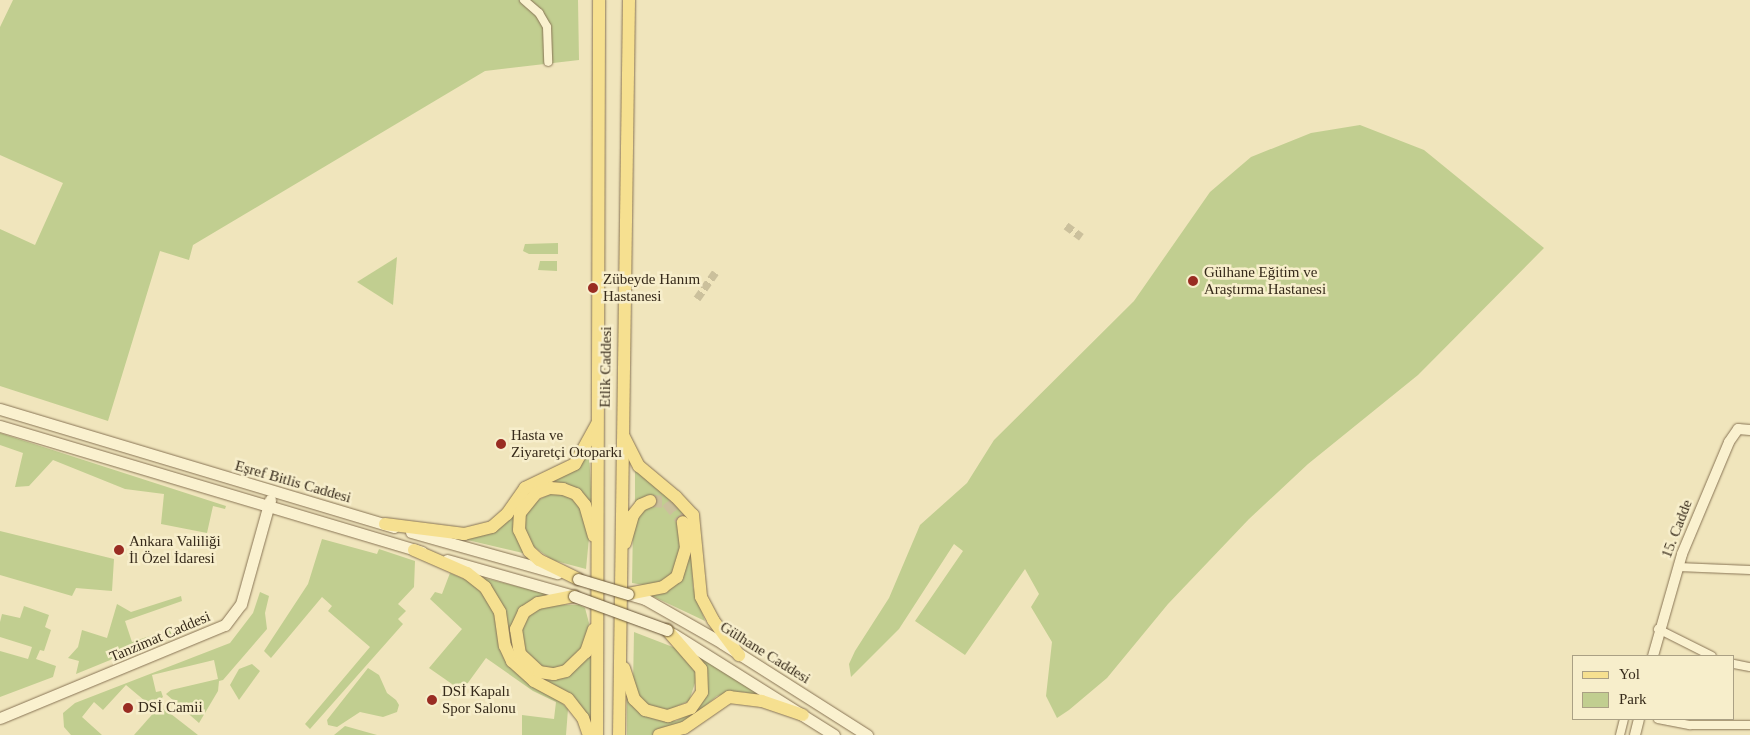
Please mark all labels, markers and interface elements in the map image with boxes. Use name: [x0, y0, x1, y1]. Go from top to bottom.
place label: Gülhane Eğitim ve Araştırma Hastanesi: [1204, 263, 1326, 298]
place label: Zübeyde Hanım Hastanesi: [603, 270, 700, 305]
marker: Gülhane Eğitim ve Araştırma Hastanesi: [1186, 274, 1200, 288]
marker: Zübeyde Hanım Hastanesi: [587, 282, 599, 294]
street label: Etlik Caddesi: [596, 326, 616, 408]
place label: Hasta ve Ziyaretçi Otoparkı: [511, 426, 622, 461]
marker: Hasta ve Ziyaretçi Otoparkı: [495, 438, 507, 450]
street label: Eşref Bitlis Caddesi: [233, 457, 353, 507]
street label: 15. Cadde: [1658, 497, 1696, 561]
place label: Ankara Valiliği İl Özel İdaresi: [129, 532, 221, 567]
marker: Ankara Valiliği İl Özel İdaresi: [113, 544, 125, 556]
street label: Tanzimat Caddesi: [107, 608, 213, 666]
street label: Gülhane Caddesi: [717, 618, 813, 688]
legend: [1572, 655, 1735, 720]
text: Yol: [1619, 666, 1640, 682]
place label: DSİ Kapalı Spor Salonu: [442, 682, 516, 717]
text: Park: [1619, 691, 1647, 707]
marker: DSİ Kapalı Spor Salonu: [426, 694, 438, 706]
place label: DSİ Camii: [138, 699, 203, 717]
marker: DSİ Camii: [122, 702, 134, 714]

